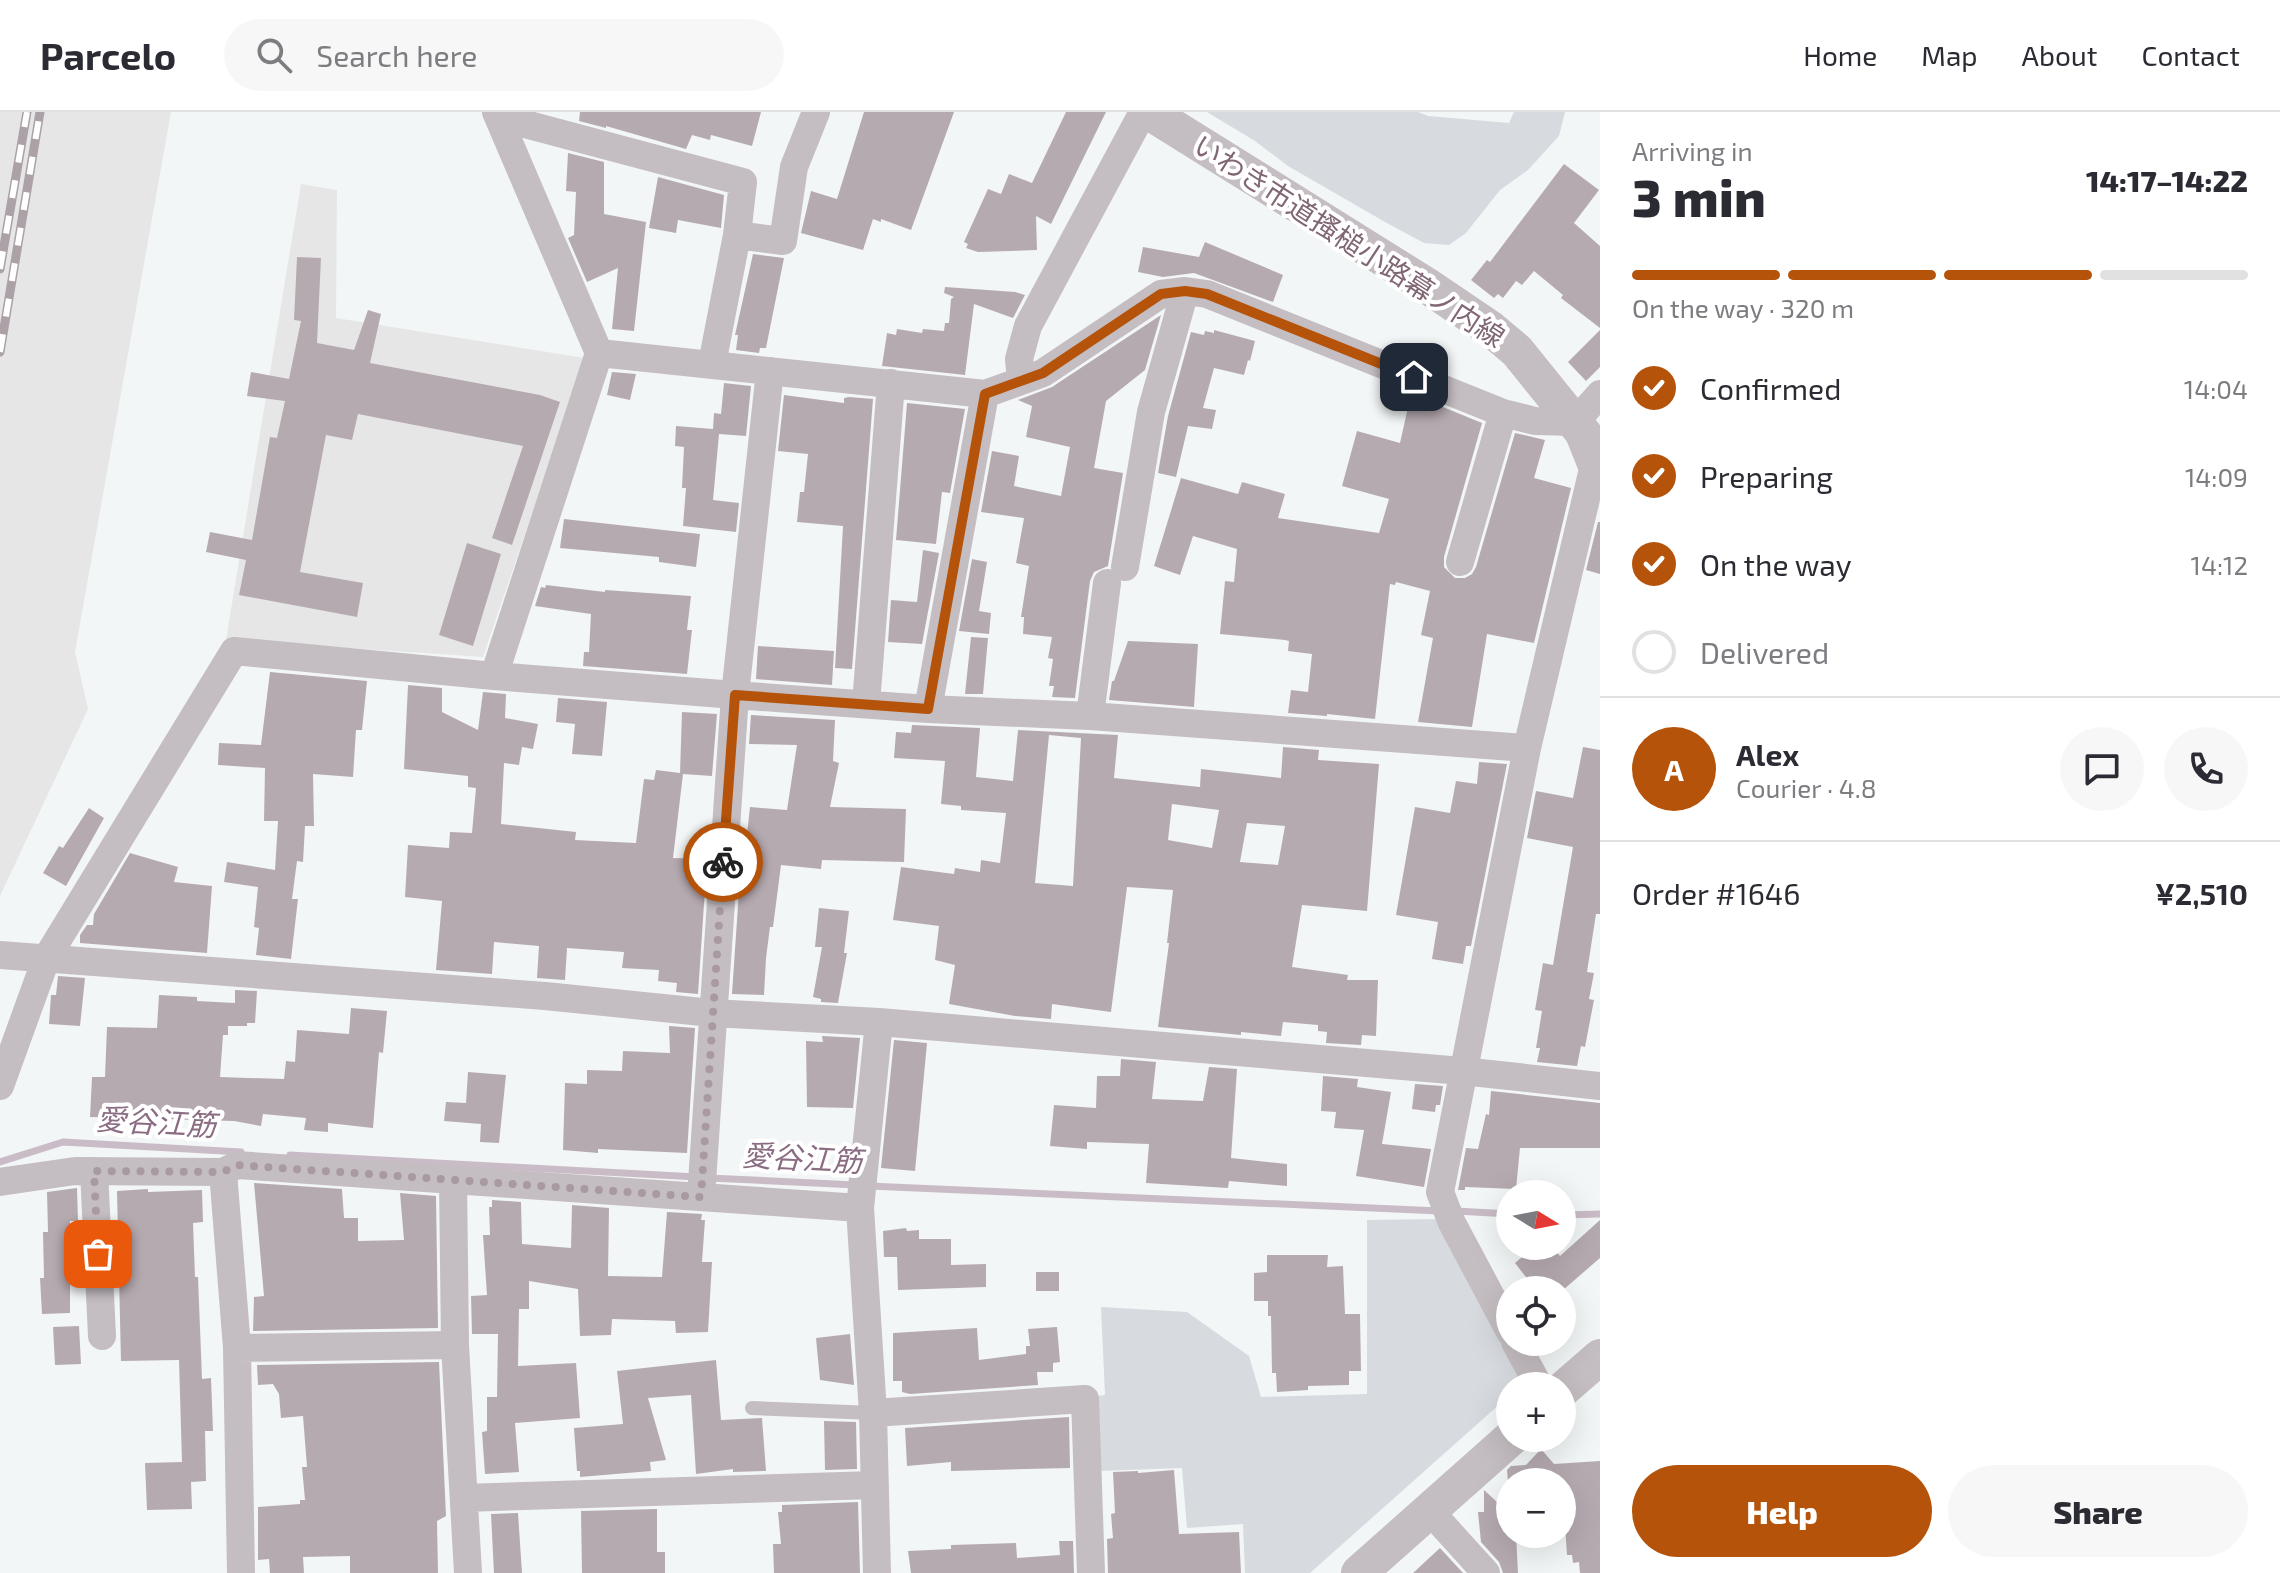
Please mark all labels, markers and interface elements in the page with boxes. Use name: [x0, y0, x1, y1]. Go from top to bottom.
search box: [224, 19, 784, 91]
text: Parcelo: [40, 32, 176, 78]
icon: search: [252, 33, 296, 77]
text: Search here: [316, 37, 477, 73]
text: Home: [1803, 38, 1877, 72]
text: Map: [1921, 38, 1978, 72]
text: About: [2022, 38, 2097, 72]
text: Contact: [2141, 38, 2240, 72]
street label: いわき市道搔槌小路幕ノ内線: [1188, 127, 1511, 354]
text: Arriving in: [1632, 135, 1753, 166]
text: 14:17–14:22: [2086, 162, 2248, 198]
text: 3 min: [1632, 165, 1766, 227]
text: On the way · 320 m: [1632, 292, 1854, 323]
pin: [1380, 343, 1448, 411]
icon: home: [1392, 355, 1436, 399]
icon: check: [1632, 366, 1676, 410]
text: Confirmed: [1700, 370, 1841, 406]
text: 14:04: [2184, 373, 2248, 404]
icon: check: [1632, 454, 1676, 498]
text: Preparing: [1700, 458, 1833, 494]
text: 14:09: [2185, 461, 2248, 492]
icon: check: [1632, 542, 1676, 586]
text: On the way: [1700, 546, 1852, 582]
text: 14:12: [2191, 549, 2248, 580]
text: Delivered: [1700, 634, 1829, 670]
button: chat: [2060, 727, 2144, 811]
button: phone: [2164, 727, 2248, 811]
text: Alex: [1736, 736, 1799, 772]
text: A: [1664, 751, 1684, 787]
text: Courier · 4.8: [1736, 772, 1877, 803]
courier: [683, 822, 763, 902]
icon: bike: [701, 840, 745, 884]
text: Order #1646: [1632, 875, 1800, 911]
text: ¥2,510: [2155, 875, 2248, 911]
water label: 愛谷江筋: [95, 1100, 221, 1142]
water label: 愛谷江筋: [741, 1136, 867, 1178]
north arrow: [1496, 1180, 1576, 1260]
map controls: [1496, 1180, 1576, 1548]
pin: [64, 1220, 132, 1288]
icon: bag: [76, 1232, 120, 1276]
button: locate: [1496, 1276, 1576, 1356]
button: +: [1496, 1372, 1576, 1452]
button: Help: [1632, 1465, 1932, 1557]
button: Share: [1948, 1465, 2248, 1557]
button: −: [1496, 1468, 1576, 1548]

